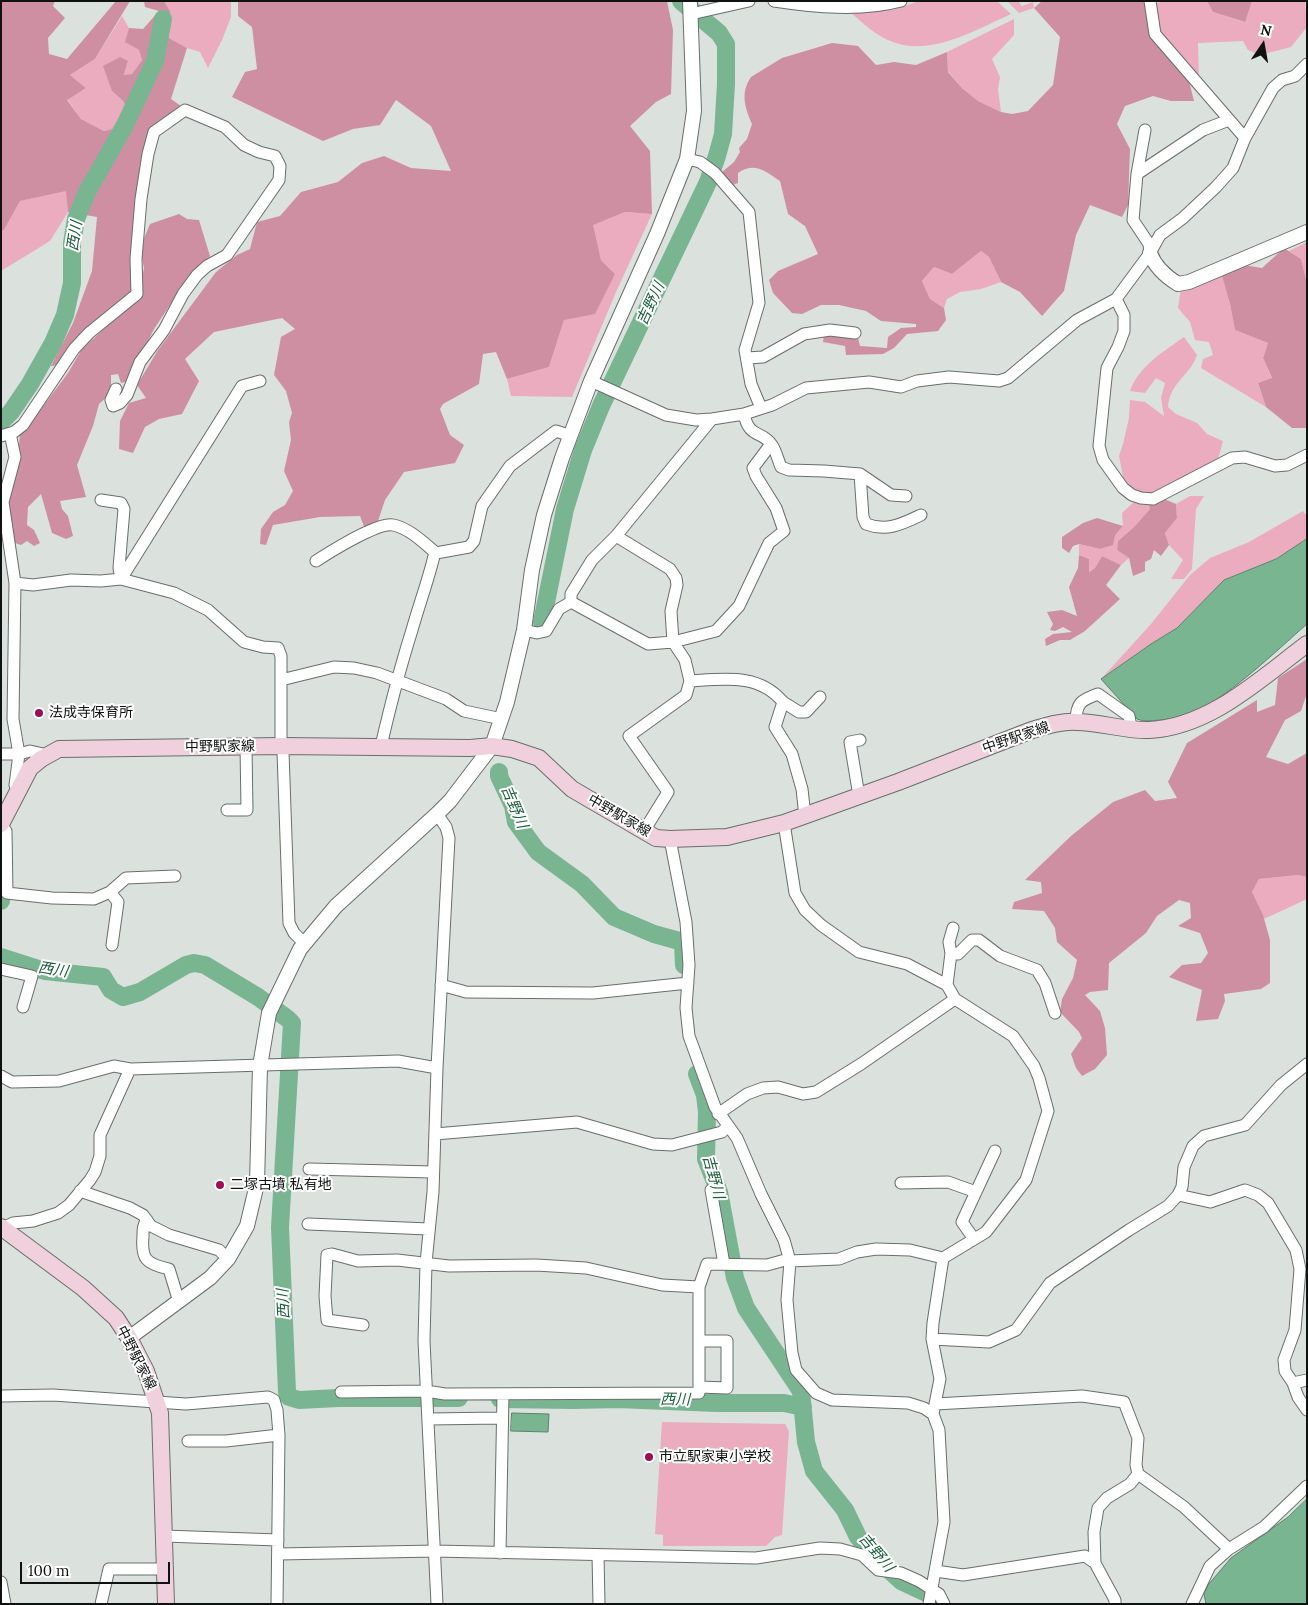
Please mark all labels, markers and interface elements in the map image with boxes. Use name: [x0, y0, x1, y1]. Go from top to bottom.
north arrow: [1238, 20, 1288, 70]
text: N: [1259, 20, 1273, 40]
water label: 西川: [64, 220, 86, 252]
water label: 吉野川: [633, 280, 669, 328]
place label: 法成寺保育所: [49, 705, 133, 721]
marker: 法成寺保育所: [33, 707, 45, 719]
street label: 中野駅家線: [980, 719, 1052, 757]
street label: 中野駅家線: [185, 738, 255, 756]
water label: 吉野川: [497, 783, 531, 831]
street label: 中野駅家線: [584, 791, 654, 841]
water label: 西川: [37, 959, 69, 981]
water label: 吉野川: [698, 1153, 728, 1201]
place label: 二塚古墳 私有地: [230, 1177, 332, 1193]
marker: 二塚古墳 私有地: [214, 1179, 226, 1191]
water label: 西川: [274, 1289, 294, 1319]
street label: 中野駅家線: [113, 1323, 159, 1393]
water label: 西川: [660, 1391, 690, 1409]
place label: 市立駅家東小学校: [659, 1449, 771, 1465]
marker: 市立駅家東小学校: [643, 1451, 655, 1463]
water label: 吉野川: [855, 1530, 897, 1576]
scale bar: [22, 1552, 172, 1584]
text: 100 m: [28, 1561, 69, 1580]

